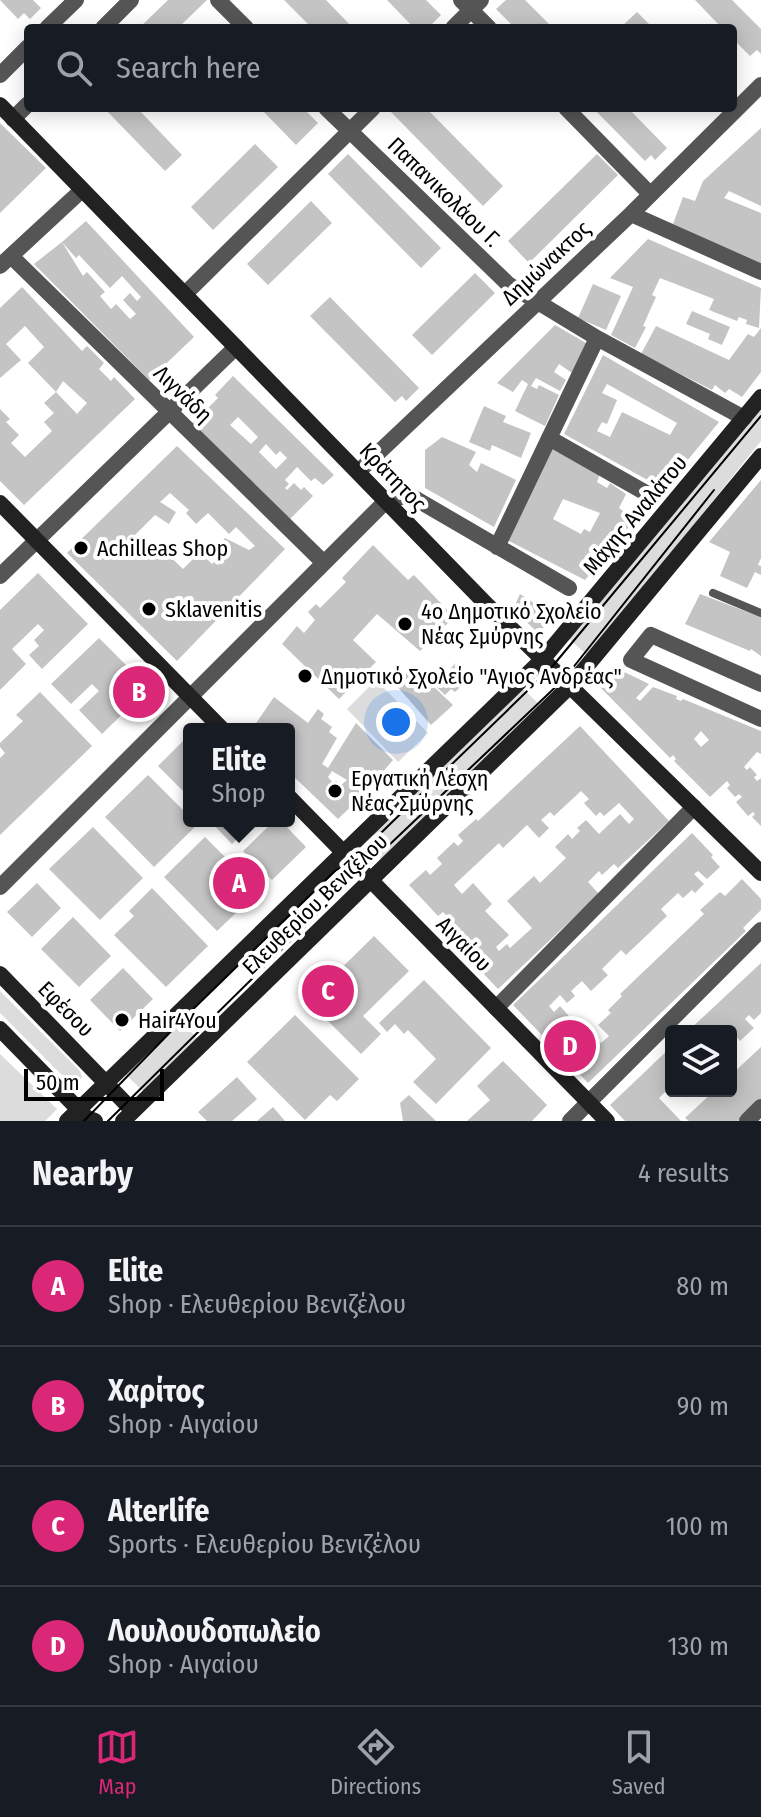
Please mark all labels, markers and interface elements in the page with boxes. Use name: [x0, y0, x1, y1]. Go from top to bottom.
search box: [24, 24, 737, 112]
icon: search: [52, 46, 96, 90]
text: Search here: [116, 50, 261, 86]
street label: Παπανικολάου Γ.: [382, 131, 506, 253]
street label: Δημώνακτος: [496, 215, 596, 311]
street label: Λιγνάδη: [148, 360, 218, 428]
street label: Κράτητος: [354, 437, 432, 517]
street label: Μάχης Αναλάτου: [577, 450, 693, 580]
place label: Achilleas Shop: [97, 535, 228, 562]
marker: Achilleas Shop: [72, 539, 90, 557]
place label: Sklavenitis: [165, 596, 262, 623]
place label: 4o Δημοτικό Σχολείο Νέας Σμύρνης: [421, 598, 602, 650]
marker: Sklavenitis: [140, 600, 158, 618]
marker: 4o Δημοτικό Σχολείο Νέας Σμύρνης: [396, 615, 414, 633]
pin: B: [113, 662, 165, 722]
place label: Δημοτικό Σχολείο "Αγιος Ανδρέας": [321, 663, 622, 690]
marker: Δημοτικό Σχολείο "Αγιος Ανδρέας": [296, 667, 314, 685]
your location: [376, 702, 416, 742]
popup: [183, 723, 295, 827]
text: Elite: [211, 742, 267, 778]
place label: Εργατική Λέσχη Νέας Σμύρνης: [351, 765, 488, 817]
text: Shop: [211, 778, 266, 809]
marker: Εργατική Λέσχη Νέας Σμύρνης: [326, 782, 344, 800]
street label: Ελευθερίου Βενιζέλου: [237, 828, 393, 980]
pin: A: [213, 853, 265, 913]
street label: Αιγαίου: [431, 911, 497, 977]
pin: C: [302, 961, 354, 1021]
street label: Εφέσου: [32, 975, 100, 1043]
place label: Hair4You: [138, 1007, 217, 1034]
marker: Hair4You: [113, 1011, 131, 1029]
pin: D: [544, 1016, 596, 1076]
map controls: [665, 1025, 737, 1097]
button: layers: [665, 1025, 737, 1097]
scale bar: [24, 1065, 164, 1101]
text: 50 m: [36, 1069, 80, 1096]
text: Nearby: [32, 1153, 133, 1194]
text: 4 results: [638, 1158, 729, 1189]
text: Elite: [108, 1253, 163, 1289]
text: A: [51, 1271, 65, 1302]
text: 80 m: [676, 1271, 729, 1302]
text: Shop · Ελευθερίου Βενιζέλου: [108, 1289, 406, 1320]
text: Χαρίτος: [108, 1373, 205, 1409]
text: B: [51, 1391, 65, 1422]
text: 90 m: [677, 1391, 729, 1422]
text: Shop · Αιγαίου: [108, 1409, 259, 1440]
text: Alterlife: [108, 1493, 209, 1529]
text: C: [51, 1511, 65, 1542]
text: 100 m: [666, 1511, 729, 1542]
text: Sports · Ελευθερίου Βενιζέλου: [108, 1529, 421, 1560]
text: Λουλουδοπωλείο: [108, 1613, 321, 1649]
text: D: [50, 1631, 66, 1662]
text: 130 m: [667, 1631, 729, 1662]
text: Shop · Αιγαίου: [108, 1649, 259, 1680]
tab: Map: [95, 1725, 139, 1800]
tab: Directions: [330, 1725, 421, 1800]
tab: Saved: [612, 1725, 666, 1800]

